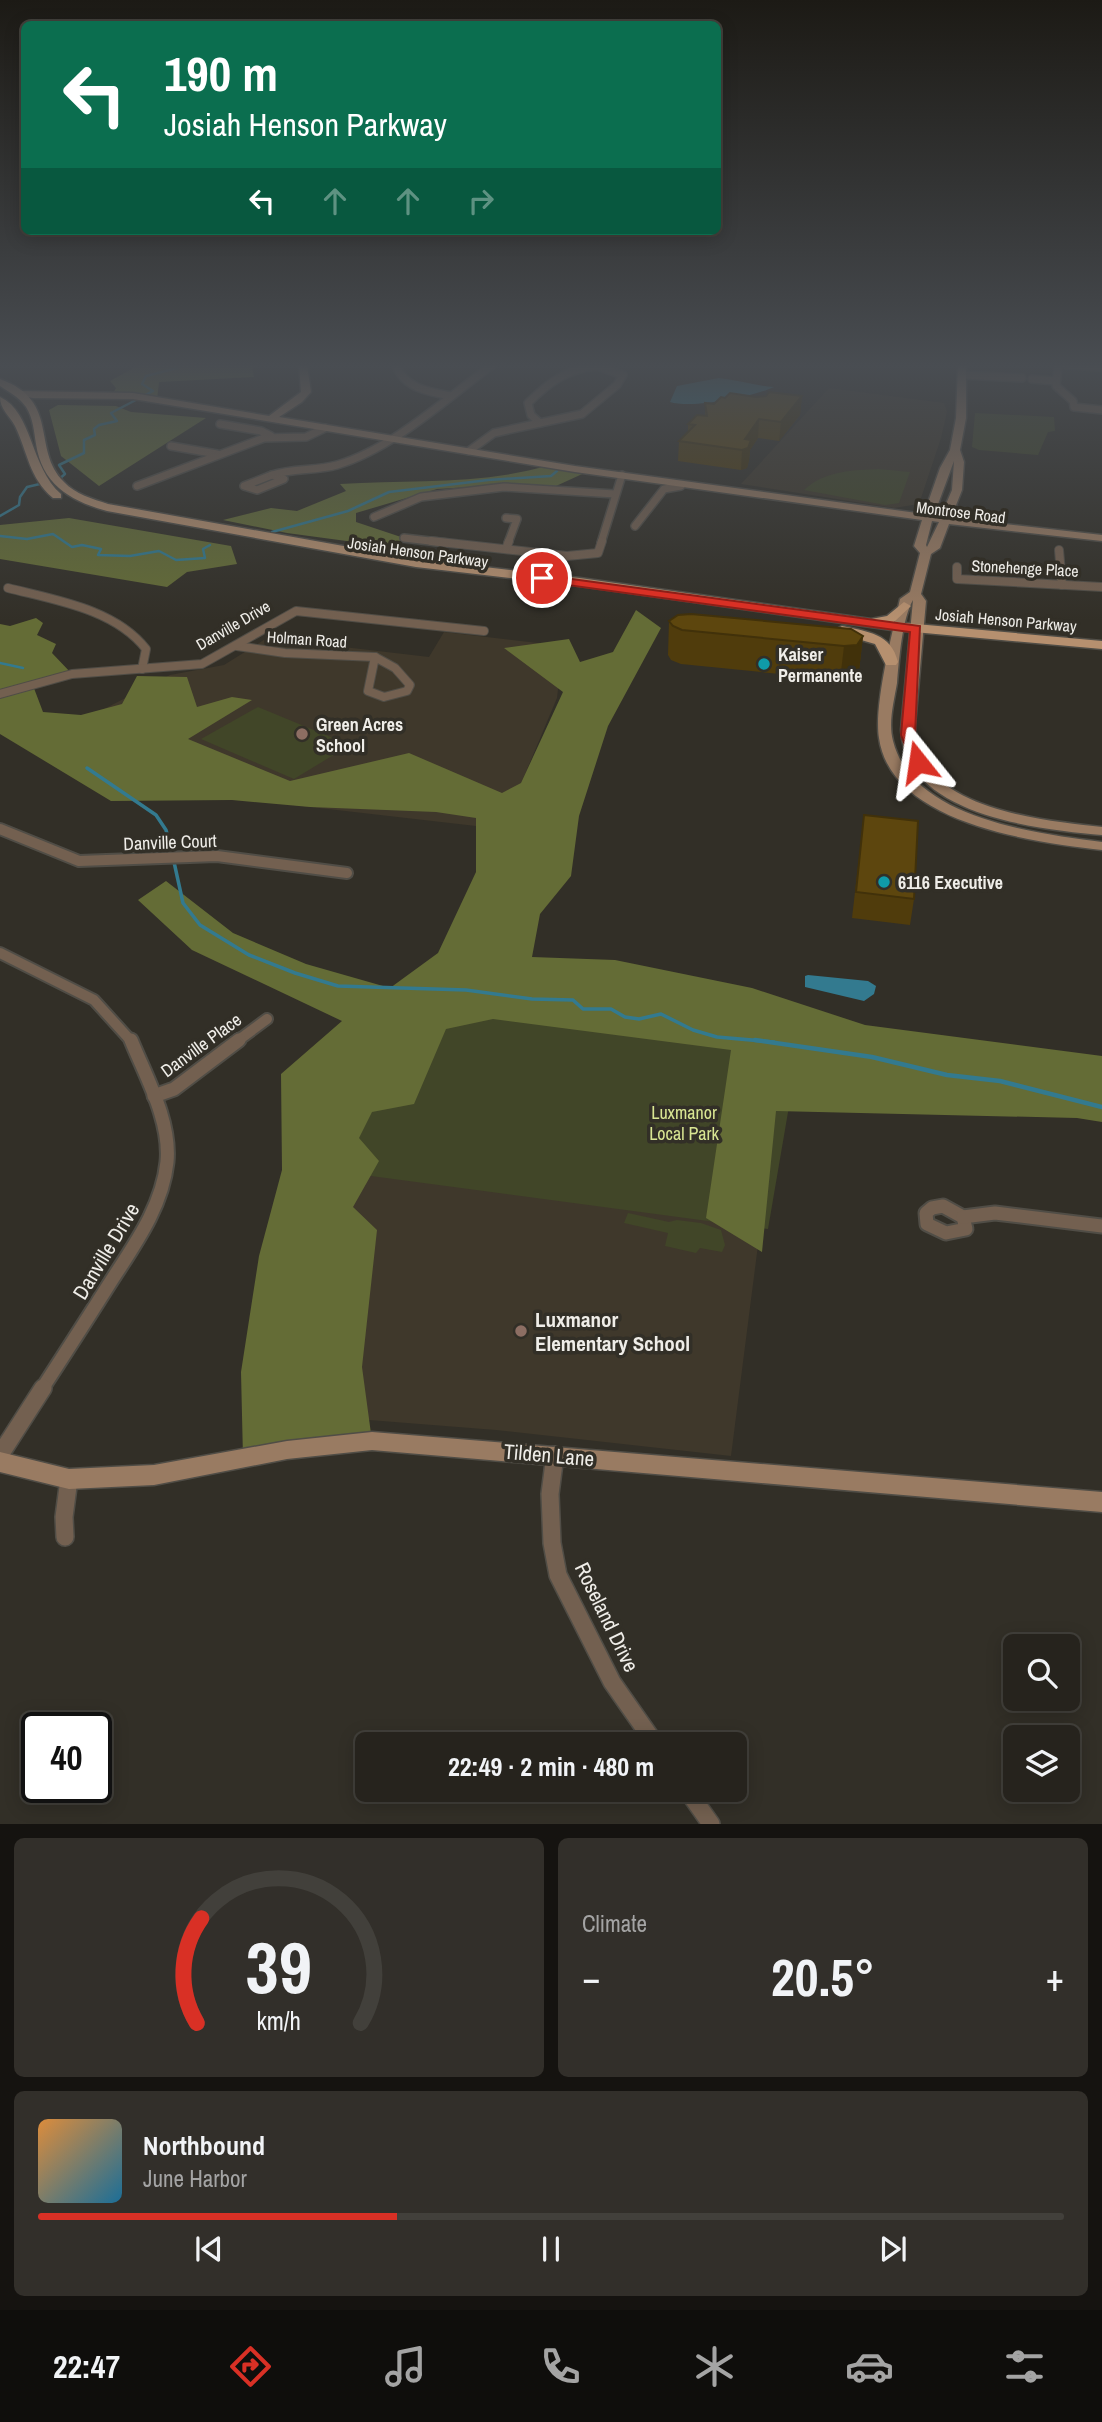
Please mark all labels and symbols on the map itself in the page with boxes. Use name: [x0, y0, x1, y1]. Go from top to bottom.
street label: Montrose Road: [915, 496, 1007, 528]
street label: Josiah Henson Parkway: [346, 531, 490, 573]
pin: [512, 548, 572, 608]
street label: Stonehenge Place: [971, 554, 1079, 582]
street label: Danville Drive: [192, 595, 274, 655]
street label: Josiah Henson Parkway: [935, 603, 1078, 637]
street label: Holman Road: [266, 625, 348, 653]
place label: Kaiser Permanente: [778, 642, 863, 688]
marker: Kaiser Permanente: [756, 656, 772, 672]
place label: Green Acres School: [316, 712, 403, 758]
position arrow: [881, 725, 955, 799]
marker: Green Acres School: [294, 726, 310, 742]
street label: Danville Court: [123, 828, 217, 856]
place label: 6116 Executive: [898, 870, 1003, 895]
marker: 6116 Executive: [876, 874, 892, 890]
street label: Danville Place: [155, 1007, 247, 1083]
park label: Luxmanor Local Park: [649, 1100, 719, 1146]
street label: Danville Drive: [66, 1197, 146, 1305]
place label: Luxmanor Elementary School: [535, 1305, 690, 1358]
marker: Luxmanor Elementary School: [513, 1323, 529, 1339]
street label: Tilden Lane: [503, 1437, 595, 1473]
street label: Roseland Drive: [568, 1557, 646, 1677]
speed limit sign: 40: [21, 1712, 112, 1803]

